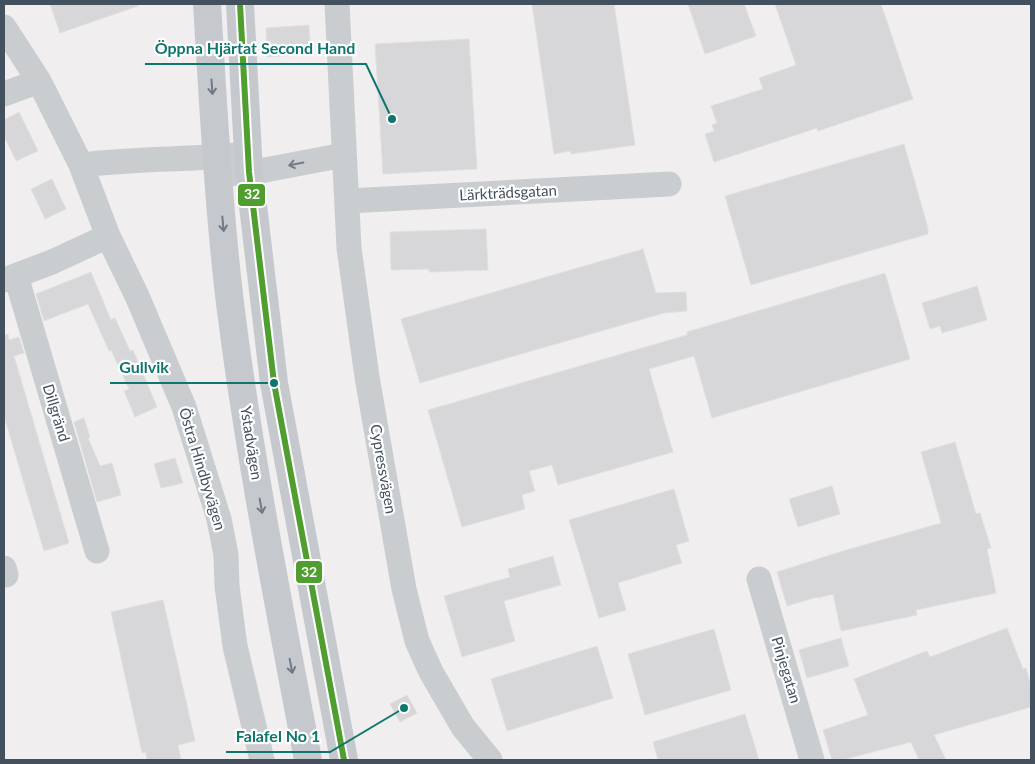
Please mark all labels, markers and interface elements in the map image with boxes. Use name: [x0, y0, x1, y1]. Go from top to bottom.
callout: Öppna Hjärtat Second Hand: [145, 33, 366, 64]
text: Öppna Hjärtat Second Hand: [155, 38, 355, 57]
one-way arrow: [208, 79, 217, 95]
one-way arrow: [289, 160, 305, 169]
street label: Lärkträdsgatan: [459, 180, 557, 204]
line badge: 32: [237, 183, 266, 207]
text: 32: [244, 185, 260, 202]
one-way arrow: [218, 216, 228, 232]
callout: Gullvik: [110, 352, 179, 383]
text: Gullvik: [119, 357, 169, 376]
street label: Dillgränd: [40, 382, 74, 444]
street label: Östra Hindbyvägen: [176, 405, 230, 532]
street label: Ystadvägen: [237, 405, 267, 481]
street label: Cypressvägen: [367, 423, 401, 515]
one-way arrow: [257, 498, 267, 514]
line badge: 32: [295, 560, 323, 584]
text: 32: [301, 563, 317, 580]
street label: Pinjegatan: [768, 634, 806, 705]
one-way arrow: [286, 658, 296, 674]
callout: Falafel No 1: [226, 721, 330, 752]
text: Falafel No 1: [236, 726, 320, 745]

